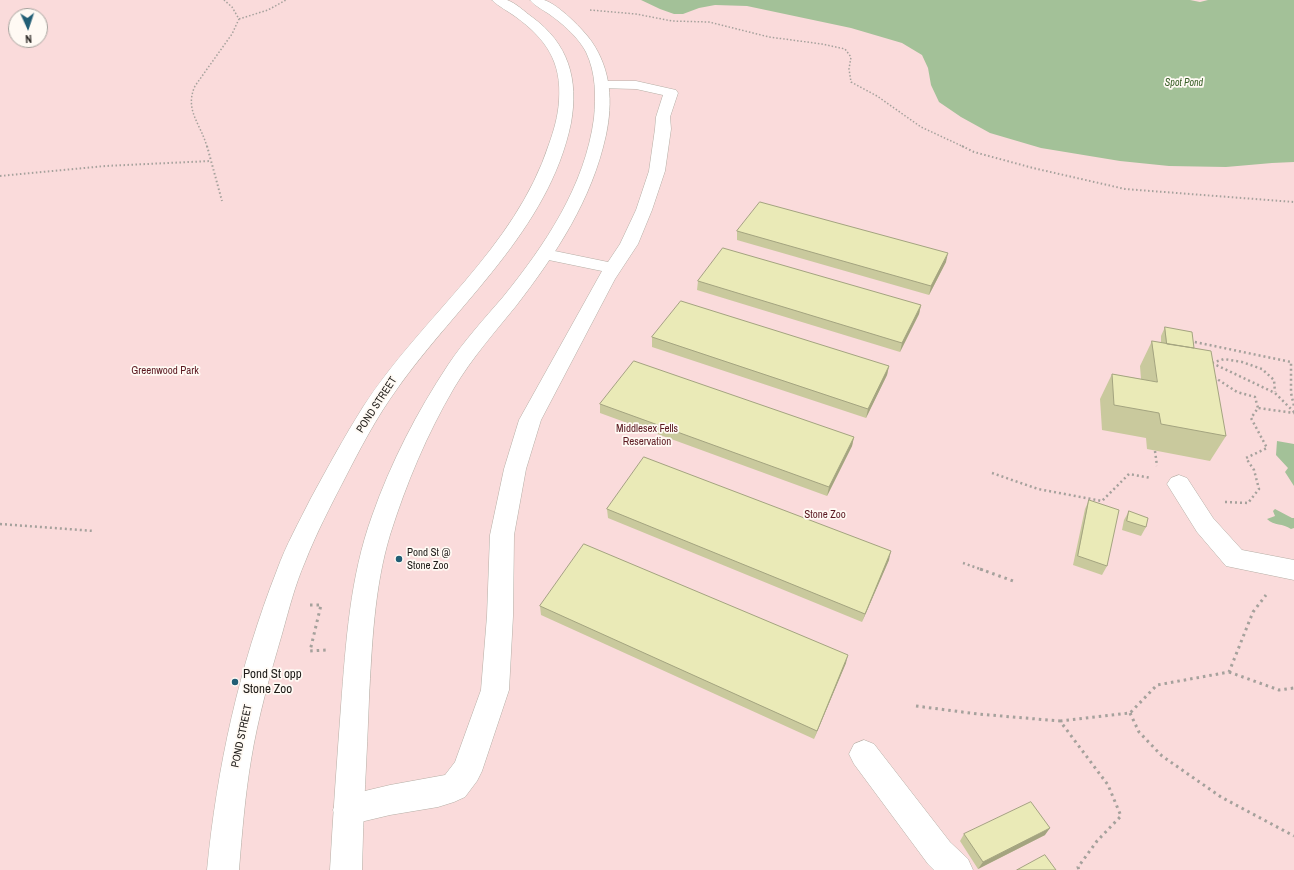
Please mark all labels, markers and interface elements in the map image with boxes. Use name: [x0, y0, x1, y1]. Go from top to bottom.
north arrow: [8, 8, 48, 48]
text: N: [25, 32, 32, 46]
water label: Spot Pond: [1165, 77, 1203, 89]
park label: Greenwood Park: [131, 364, 199, 378]
street label: POND STREET: [354, 375, 400, 435]
park label: Middlesex Fells Reservation: [616, 422, 678, 448]
park label: Stone Zoo: [804, 508, 846, 522]
place label: Pond St @ Stone Zoo: [407, 546, 451, 572]
marker: Pond St @ Stone Zoo: [394, 554, 404, 564]
place label: Pond St opp Stone Zoo: [243, 667, 302, 698]
marker: Pond St opp Stone Zoo: [230, 677, 240, 687]
street label: POND STREET: [229, 703, 255, 769]

